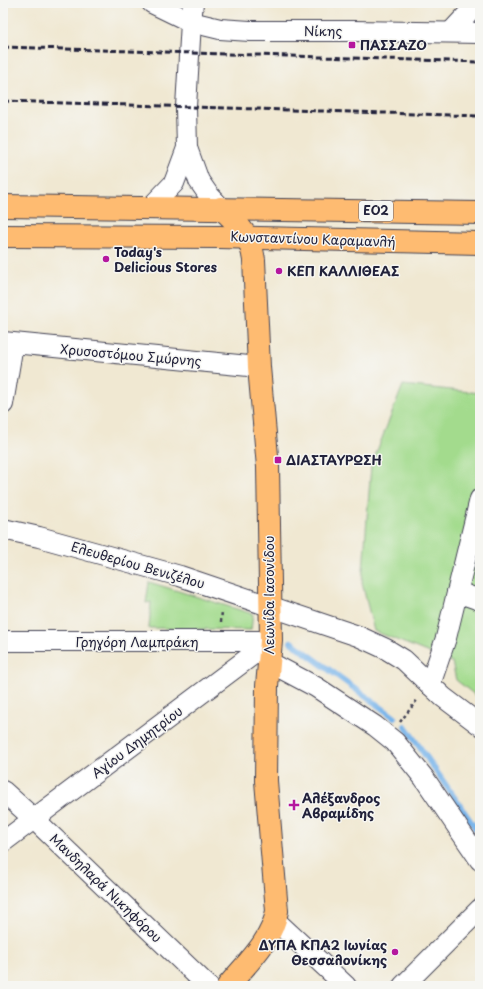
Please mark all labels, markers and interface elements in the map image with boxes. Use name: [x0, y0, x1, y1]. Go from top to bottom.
street label: Νίκης: [304, 21, 342, 40]
place label: ΠΑΣΣΑΖΟ: [360, 35, 427, 54]
marker: ΠΑΣΣΑΖΟ: [347, 40, 357, 50]
road number: ΕΟ2: [359, 201, 393, 221]
street label: Κωνσταντίνου Καραμανλή: [230, 226, 396, 251]
place label: Today's Delicious Stores: [114, 242, 217, 276]
marker: Today's Delicious Stores: [101, 254, 111, 264]
place label: ΚΕΠ ΚΑΛΛΙΘΕΑΣ: [287, 261, 399, 280]
marker: ΚΕΠ ΚΑΛΛΙΘΕΑΣ: [274, 266, 284, 276]
street label: Χρυσοστόμου Σμύρνης: [60, 339, 203, 370]
place label: ΔΙΑΣΤΑΥΡΩΣΗ: [286, 450, 382, 469]
marker: ΔΙΑΣΤΑΥΡΩΣΗ: [273, 455, 283, 465]
street label: Ελευθερίου Βενιζέλου: [69, 536, 207, 593]
street label: Λεωνίδα Ιασονίδου: [259, 536, 278, 654]
street label: Γρηγόρη Λαμπράκη: [75, 632, 199, 651]
street label: Αγίου Δημητρίου: [87, 701, 186, 782]
place label: Αλέξανδρος Αβραμίδης: [302, 788, 380, 822]
marker: Αλέξανδρος Αβραμίδης: [289, 800, 299, 810]
street label: Μανδηλαρά Νικηφόρου: [46, 829, 167, 946]
place label: ΔΥΠΑ ΚΠΑ2 Ιωνίας Θεσσαλονίκης: [259, 935, 387, 969]
marker: ΔΥΠΑ ΚΠΑ2 Ιωνίας Θεσσαλονίκης: [390, 947, 400, 957]

